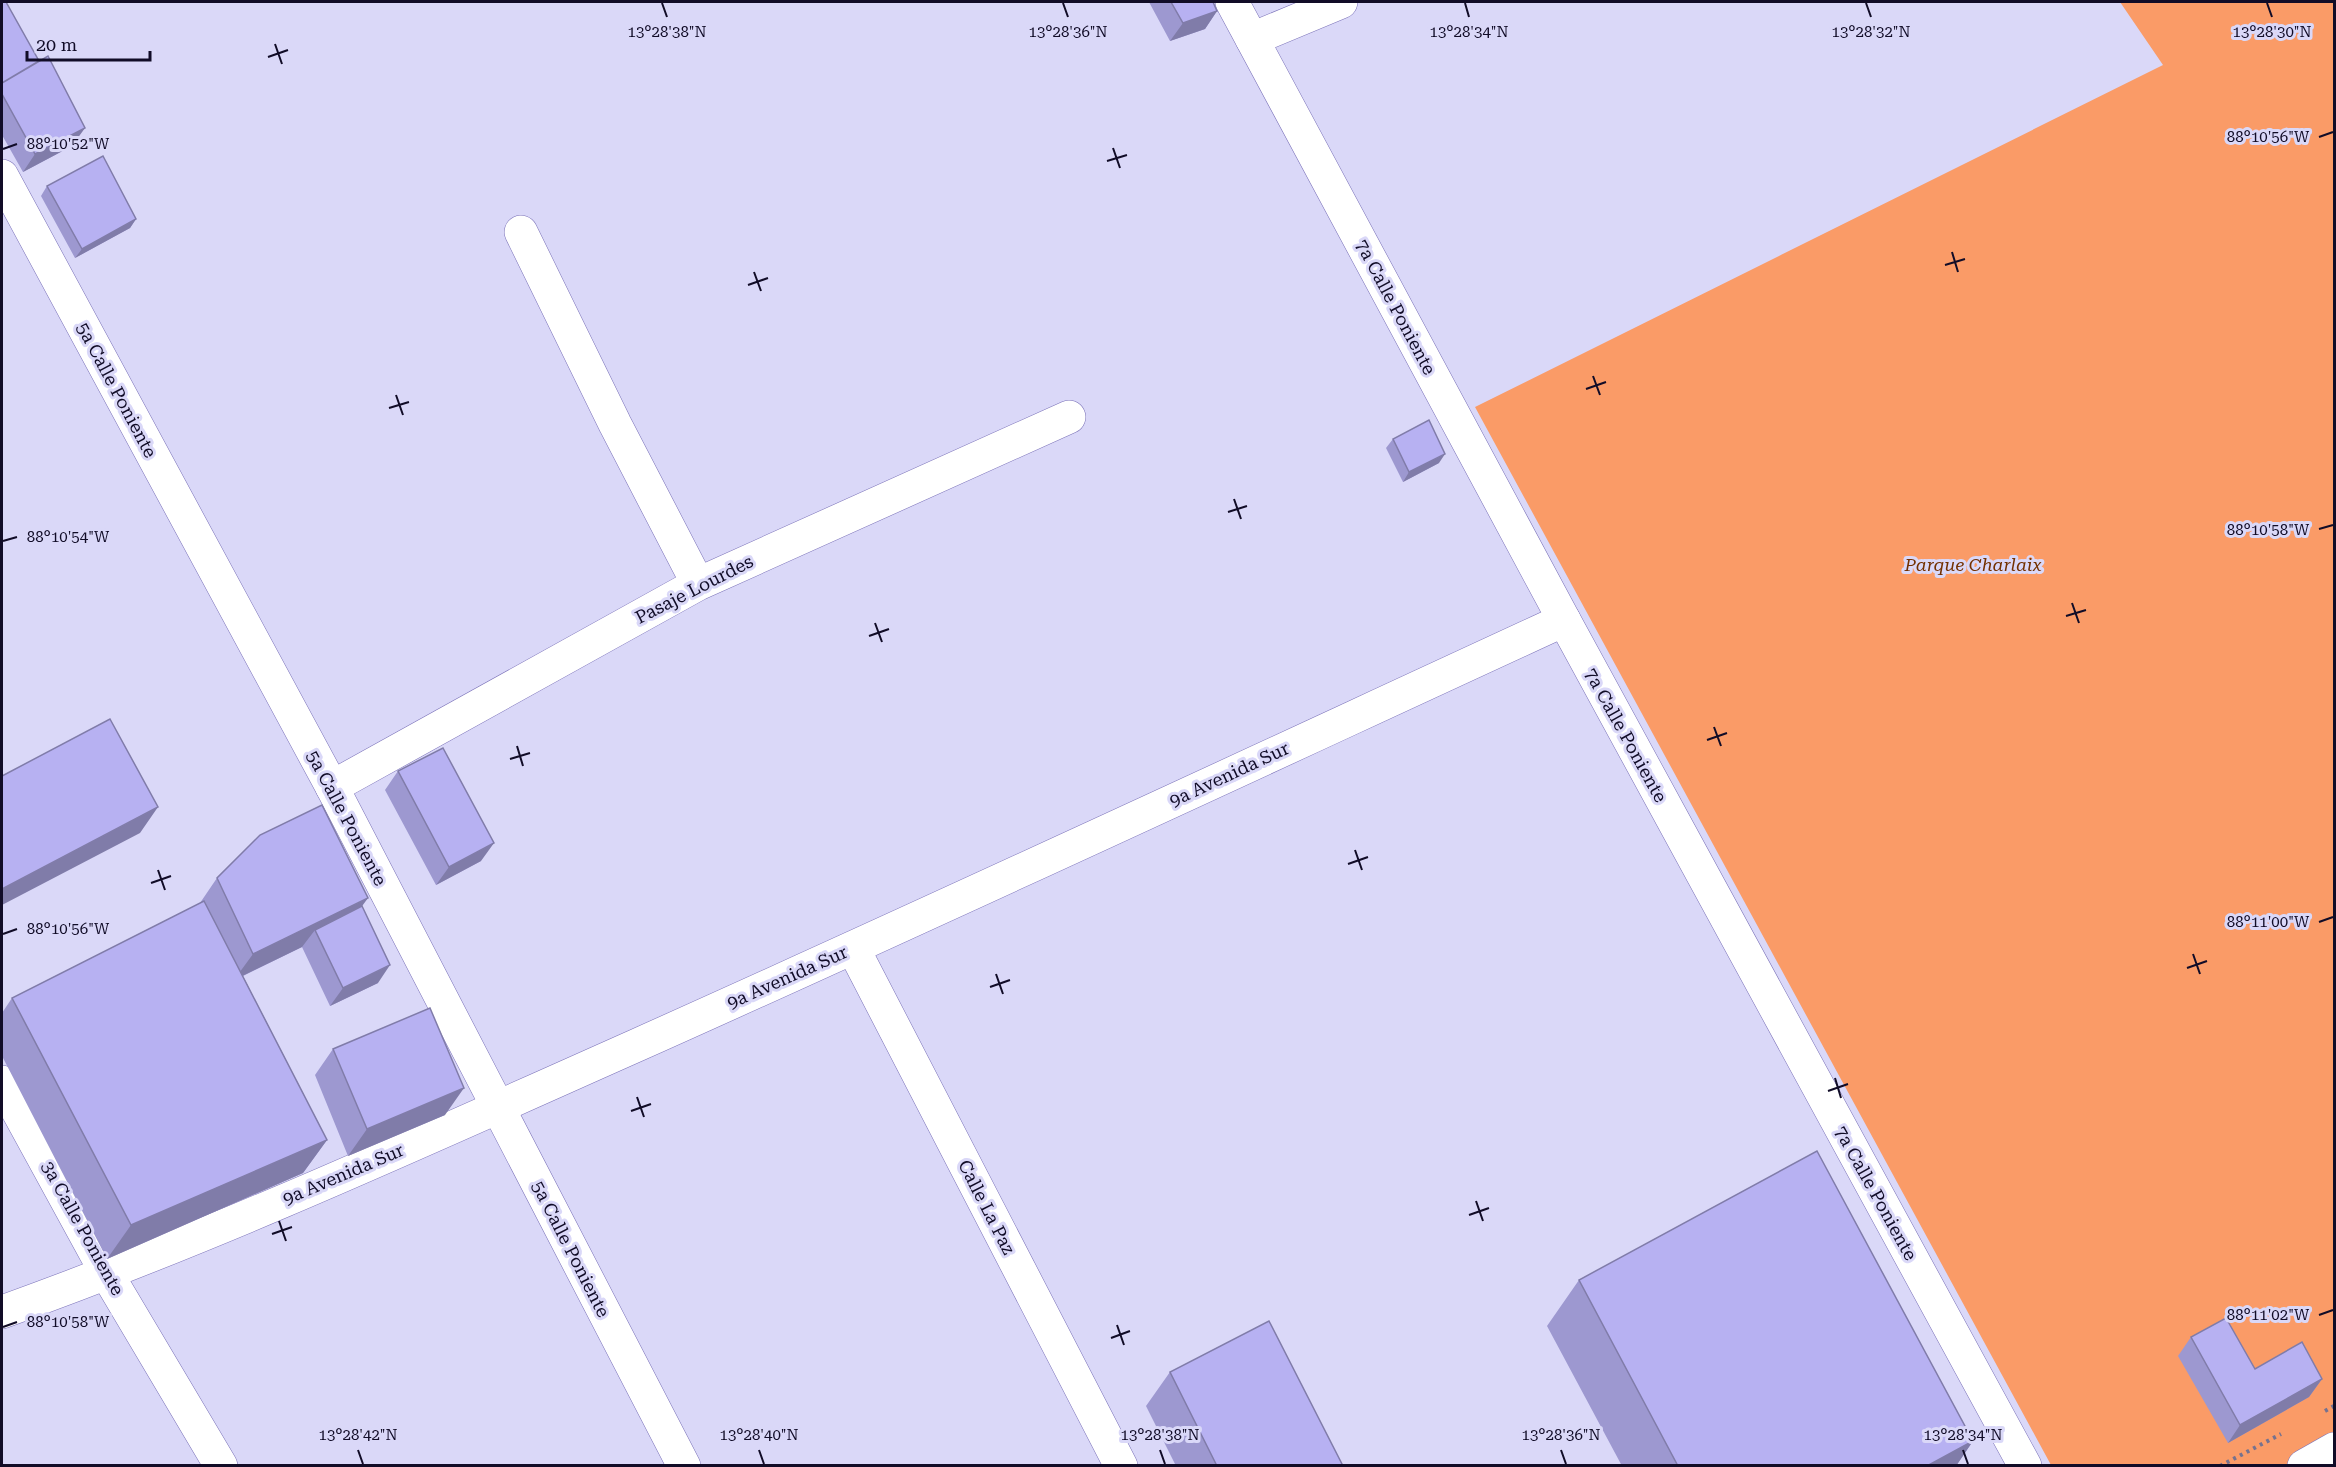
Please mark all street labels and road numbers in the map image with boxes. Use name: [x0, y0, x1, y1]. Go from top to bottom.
street label: 7a Calle Poniente: [1351, 236, 1441, 378]
street label: 5a Calle Poniente: [72, 319, 162, 461]
street label: Pasaje Lourdes: [632, 550, 756, 628]
street label: 7a Calle Poniente: [1580, 664, 1672, 806]
street label: 9a Avenida Sur: [1166, 737, 1292, 811]
street label: 5a Calle Poniente: [302, 747, 392, 889]
street label: 9a Avenida Sur: [724, 941, 850, 1013]
street label: 7a Calle Poniente: [1830, 1122, 1922, 1264]
street label: 9a Avenida Sur: [279, 1139, 407, 1209]
street label: Calle La Paz: [954, 1156, 1020, 1258]
street label: 3a Calle Poniente: [37, 1157, 129, 1299]
street label: 5a Calle Poniente: [528, 1177, 614, 1321]

